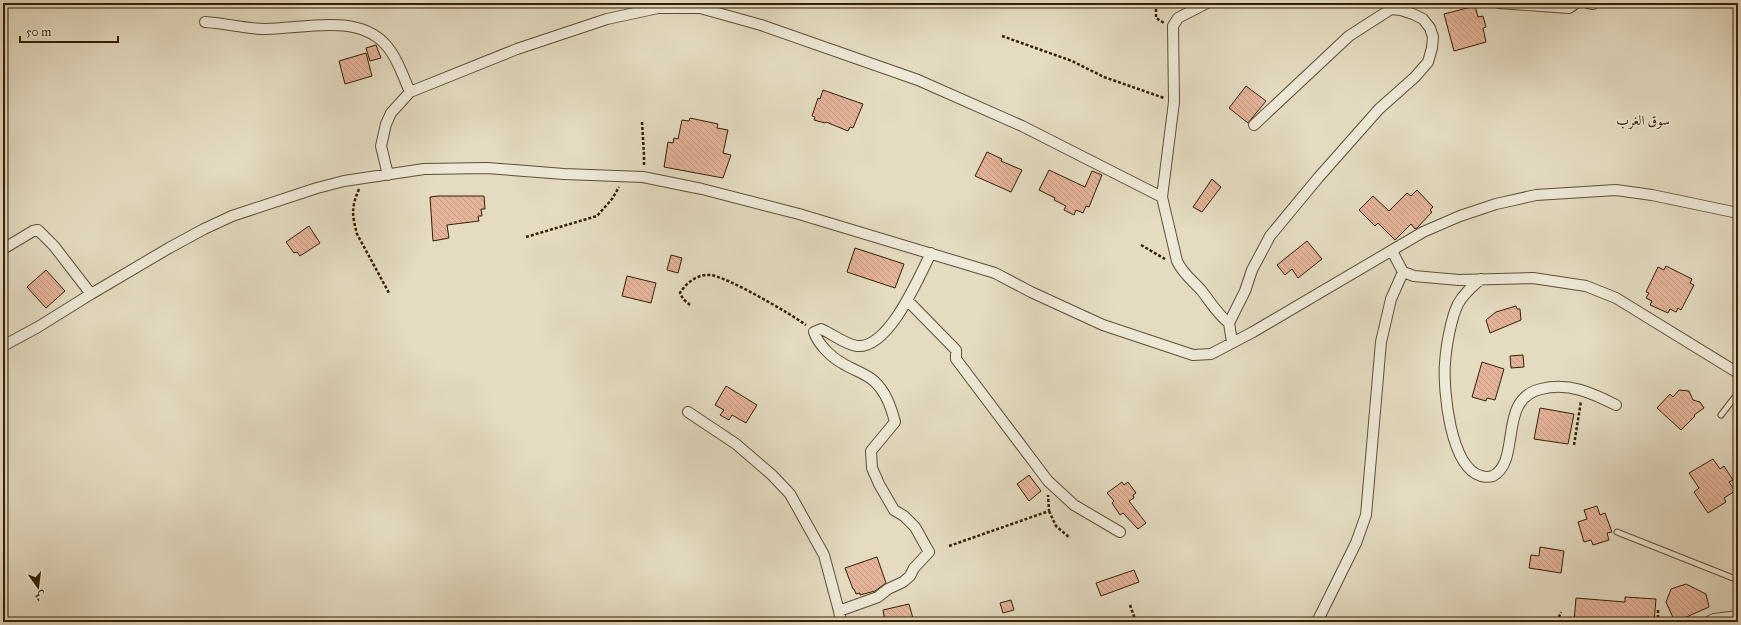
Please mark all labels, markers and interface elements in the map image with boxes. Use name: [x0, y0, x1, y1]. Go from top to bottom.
scale bar: [20, 18, 118, 44]
text: 50 m: [26, 25, 51, 39]
district label: سوق الغرب: [1616, 112, 1670, 129]
north arrow: [18, 567, 58, 607]
text: ش: [33, 589, 47, 604]

